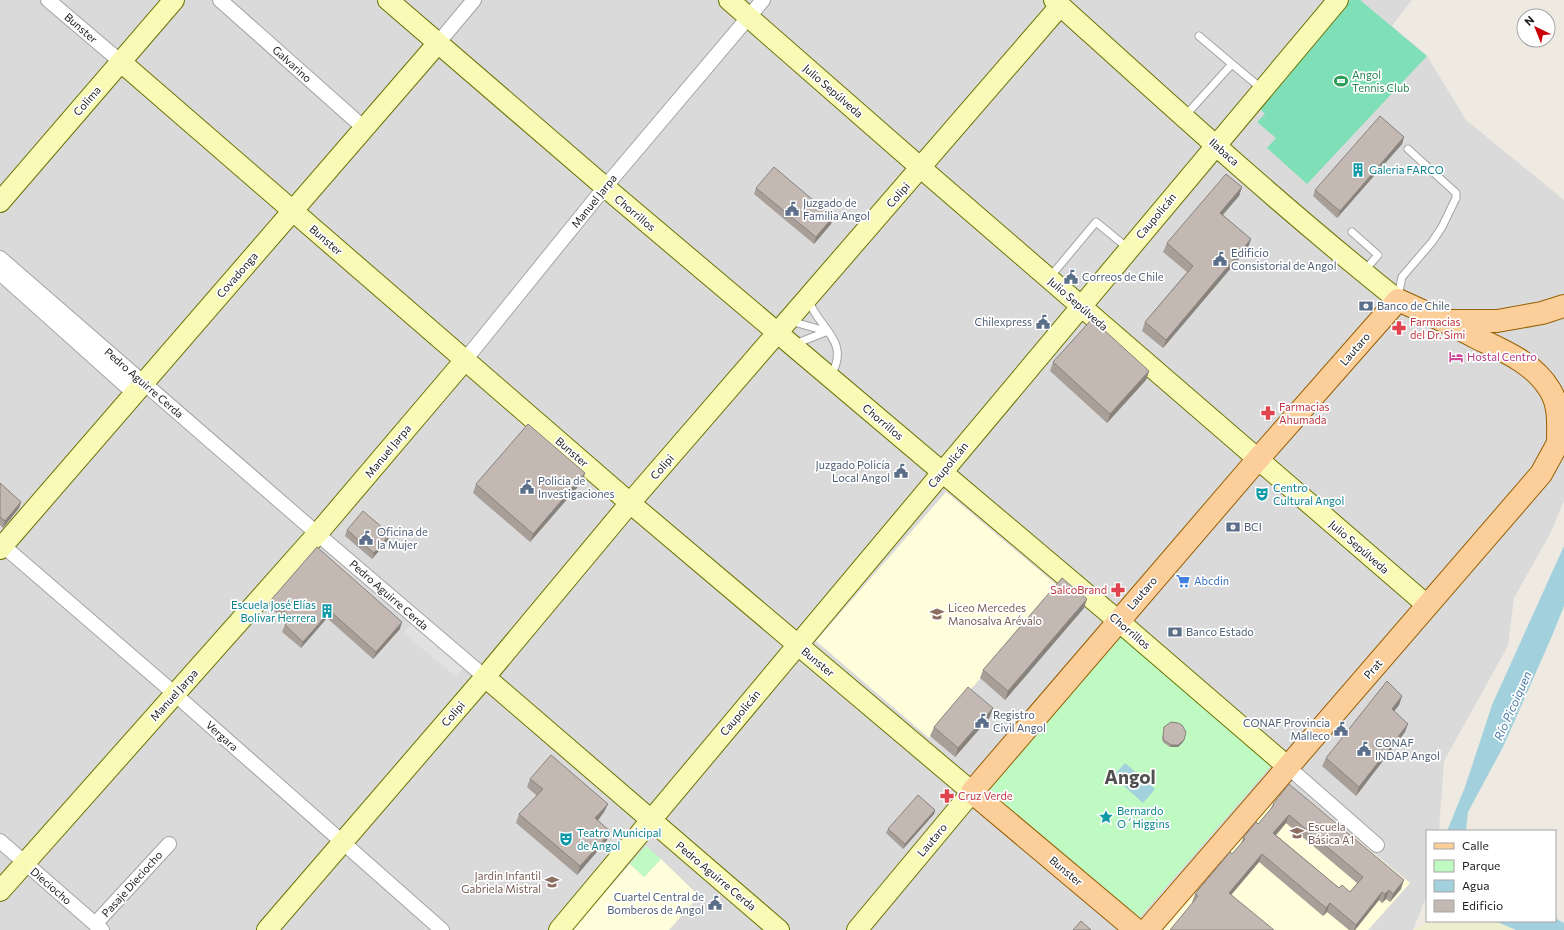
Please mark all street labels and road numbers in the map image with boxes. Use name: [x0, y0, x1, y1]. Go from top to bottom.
street label: Bunster: [62, 10, 101, 46]
street label: Galvarino: [270, 43, 315, 85]
street label: Julio Sepúlveda: [800, 61, 866, 121]
street label: Colima: [70, 83, 103, 118]
street label: Ilabaca: [1207, 135, 1242, 168]
street label: Manuel Jarpa: [568, 171, 620, 231]
street label: Colipi: [883, 179, 912, 210]
street label: Caupolicán: [1133, 190, 1178, 241]
street label: Chorrillos: [612, 192, 658, 233]
street label: Bunster: [307, 222, 346, 258]
street label: Covadonga: [213, 249, 260, 300]
street label: Julio Sepúlveda: [1045, 274, 1111, 334]
street label: Lautaro: [1337, 329, 1373, 368]
street label: Pedro Aguirre Cerda: [102, 345, 186, 420]
street label: Chorrillos: [860, 401, 906, 442]
street label: Manuel Jarpa: [362, 422, 414, 480]
street label: Bunster: [553, 434, 592, 470]
street label: Caupolicán: [925, 439, 970, 490]
street label: Colipi: [647, 451, 676, 482]
street label: Julio Sepúlveda: [1326, 517, 1392, 577]
street label: Pedro Aguirre Cerda: [347, 557, 431, 632]
street label: Lautaro: [1124, 573, 1160, 612]
street label: Chorrillos: [1107, 610, 1153, 651]
street label: Bunster: [799, 644, 838, 680]
street label: Prat: [1361, 656, 1385, 681]
street label: Manuel Jarpa: [147, 666, 201, 724]
street label: Caupolicán: [717, 687, 762, 738]
street label: Colipi: [438, 698, 467, 729]
street label: Vergara: [204, 718, 241, 753]
street label: Lautaro: [914, 820, 949, 859]
street label: Pedro Aguirre Cerda: [674, 838, 759, 913]
street label: Pasaje Dieciocho: [99, 848, 165, 919]
street label: Bunster: [1047, 853, 1086, 889]
street label: Dieciocho: [28, 864, 75, 907]

